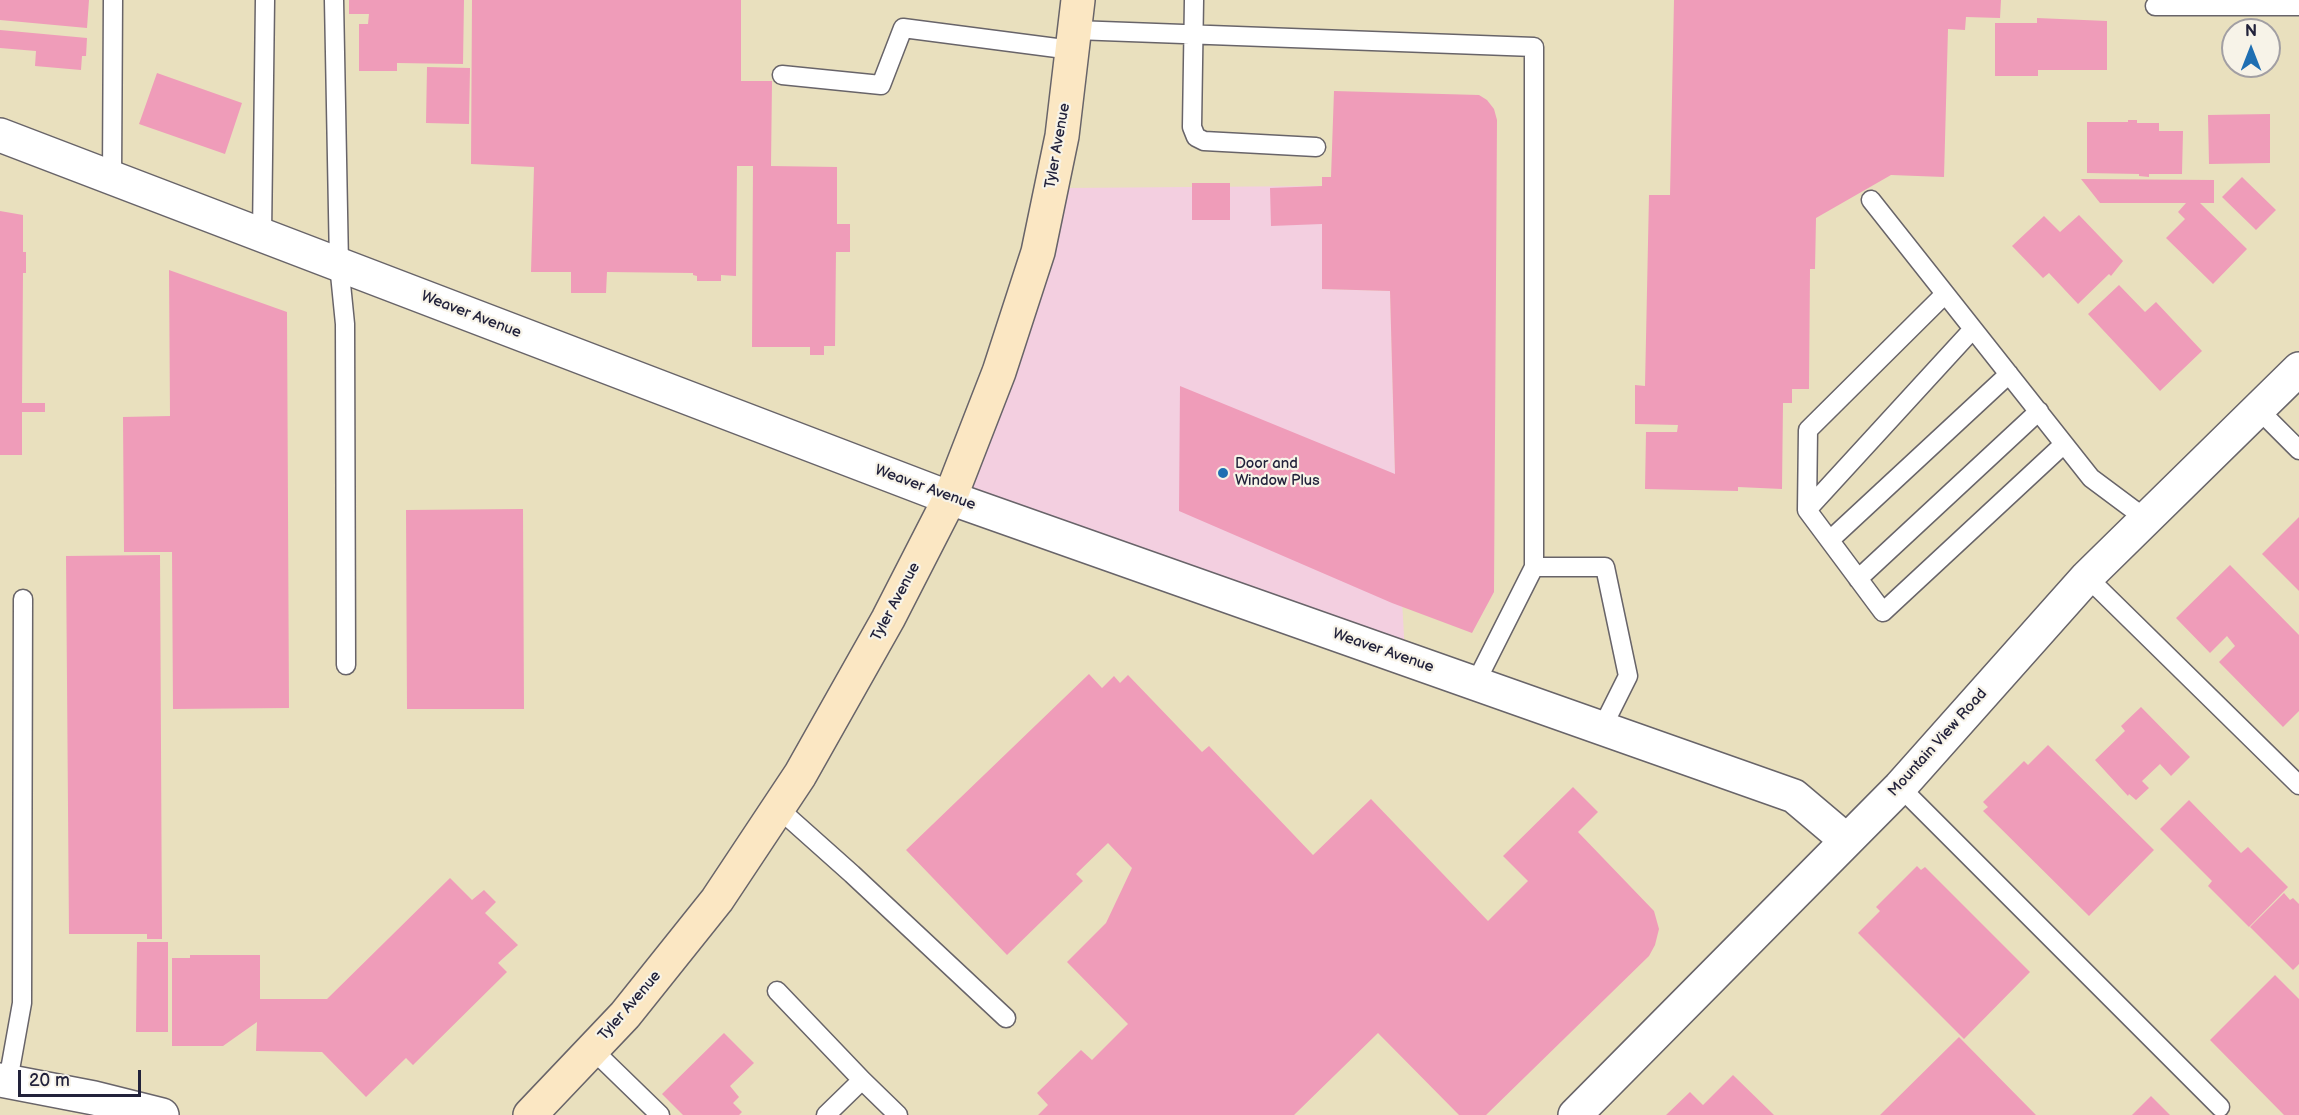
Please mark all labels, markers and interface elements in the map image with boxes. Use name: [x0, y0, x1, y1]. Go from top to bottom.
north arrow: [2221, 18, 2281, 78]
text: N: [2245, 22, 2257, 41]
street label: Tyler Avenue: [1042, 102, 1074, 190]
street label: Weaver Avenue: [418, 288, 524, 342]
place label: Door and Window Plus: [1235, 455, 1320, 490]
street label: Weaver Avenue: [872, 461, 978, 515]
marker: Door and Window Plus: [1216, 466, 1230, 480]
street label: Tyler Avenue: [868, 560, 924, 644]
street label: Weaver Avenue: [1330, 625, 1436, 677]
street label: Mountain View Road: [1885, 685, 1991, 801]
street label: Tyler Avenue: [595, 967, 665, 1045]
scale bar: [21, 1058, 144, 1096]
text: 20 m: [29, 1070, 70, 1091]

